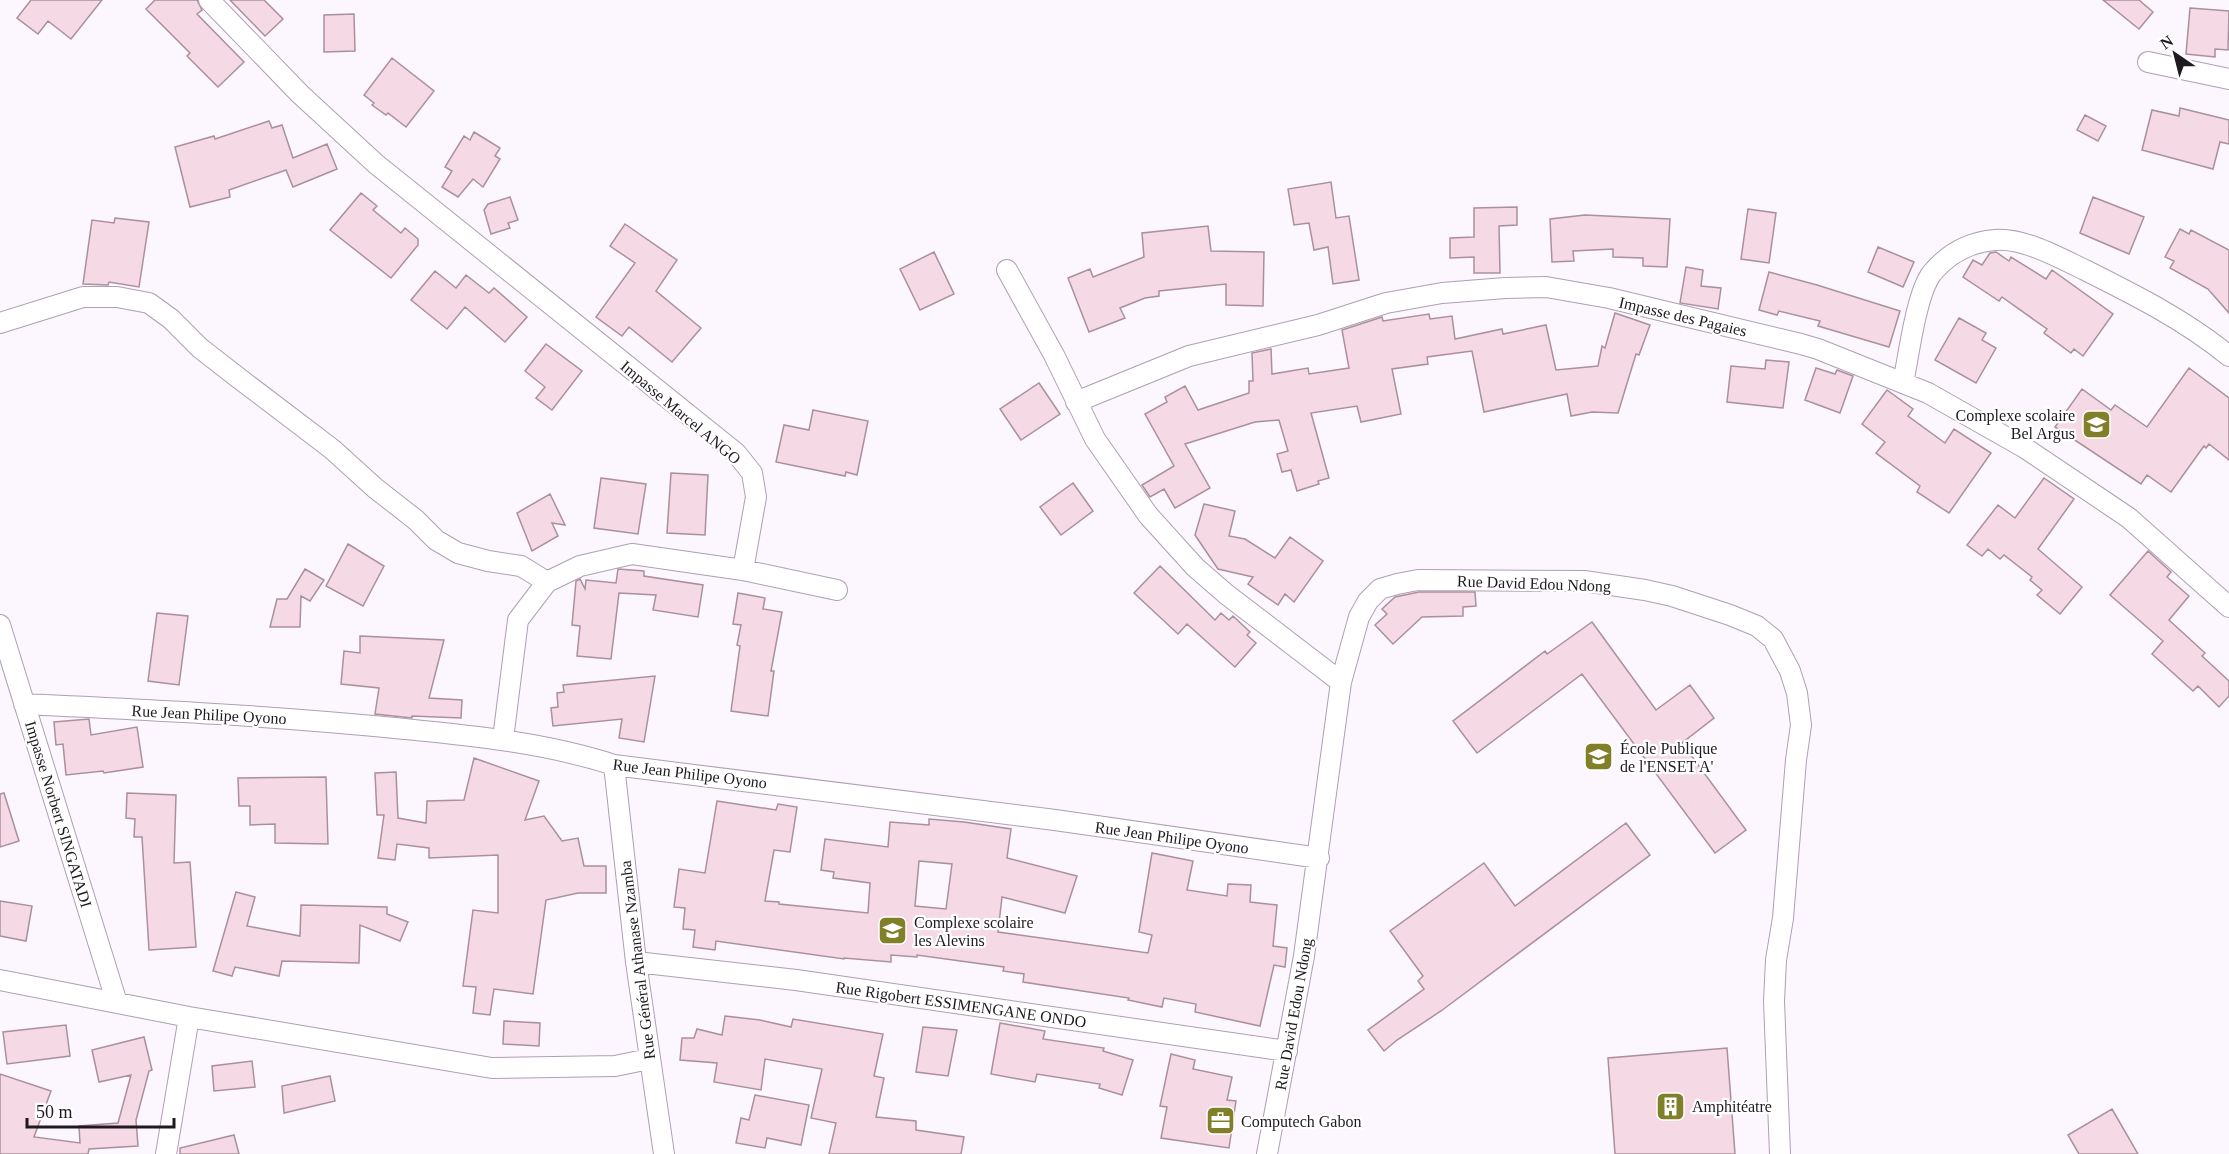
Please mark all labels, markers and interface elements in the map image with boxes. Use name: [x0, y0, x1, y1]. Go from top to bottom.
north arrow: [2145, 24, 2205, 84]
text: N: [2157, 32, 2177, 52]
street label: Impasse des Pagaies: [1617, 294, 1748, 340]
street label: Impasse Marcel ANGO: [617, 357, 744, 468]
place label: Complexe scolaire Bel Argus: [1955, 407, 2075, 443]
school or university icon: Complexe scolaire Bel Argus: [2080, 408, 2112, 440]
street label: Rue David Edou Ndong: [1457, 572, 1611, 596]
street label: Rue Jean Philipe Oyono: [131, 702, 287, 728]
street label: Impasse Norbert SINGATADI: [21, 719, 95, 910]
place label: École Publique de l'ENSET A': [1620, 739, 1717, 775]
school or university icon: École Publique de l'ENSET A': [1583, 741, 1615, 773]
street label: Rue Jean Philipe Oyono: [612, 756, 768, 792]
street label: Rue Jean Philipe Oyono: [1094, 818, 1250, 858]
street label: Rue Général Athanase Nzamba: [617, 859, 658, 1060]
place label: Complexe scolaire les Alevins: [914, 914, 1034, 949]
school or university icon: Complexe scolaire les Alevins: [877, 915, 909, 947]
street label: Rue David Edou Ndong: [1272, 937, 1316, 1092]
street label: Rue Rigobert ESSIMENGANE ONDO: [834, 978, 1087, 1031]
building icon: Amphitéatre: [1655, 1090, 1687, 1122]
scale bar: [27, 1091, 174, 1129]
place label: Amphitéatre: [1692, 1098, 1772, 1116]
text: 50 m: [36, 1102, 73, 1122]
office icon: Computech Gabon: [1204, 1105, 1236, 1137]
place label: Computech Gabon: [1241, 1113, 1361, 1131]

